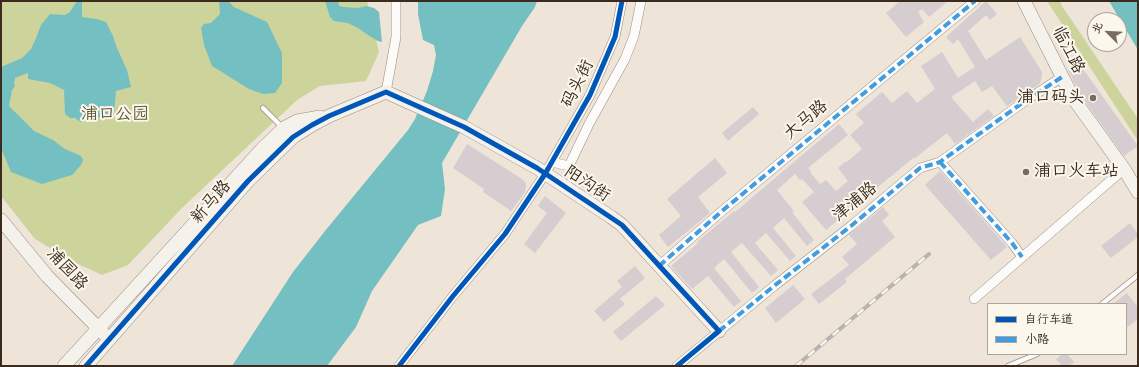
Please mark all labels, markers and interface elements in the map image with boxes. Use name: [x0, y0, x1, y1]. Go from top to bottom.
north arrow: [1087, 12, 1127, 52]
text: 北: [1088, 20, 1106, 35]
street label: 临江路: [1047, 23, 1089, 77]
street label: 码头街: [558, 57, 598, 111]
place label: 浦口码头: [1017, 88, 1085, 108]
marker: 浦口码头: [1088, 93, 1098, 103]
street label: 大马路: [780, 96, 832, 144]
park label: 浦口公园: [81, 105, 149, 125]
street label: 阳沟街: [560, 162, 614, 206]
place label: 浦口火车站: [1034, 162, 1119, 182]
marker: 浦口火车站: [1021, 167, 1031, 177]
street label: 新马路: [187, 176, 235, 228]
street label: 津浦路: [829, 178, 881, 226]
street label: 浦园路: [42, 243, 92, 295]
legend: [987, 303, 1127, 355]
text: 自行车道: [1025, 311, 1073, 327]
text: 小路: [1025, 331, 1049, 347]

